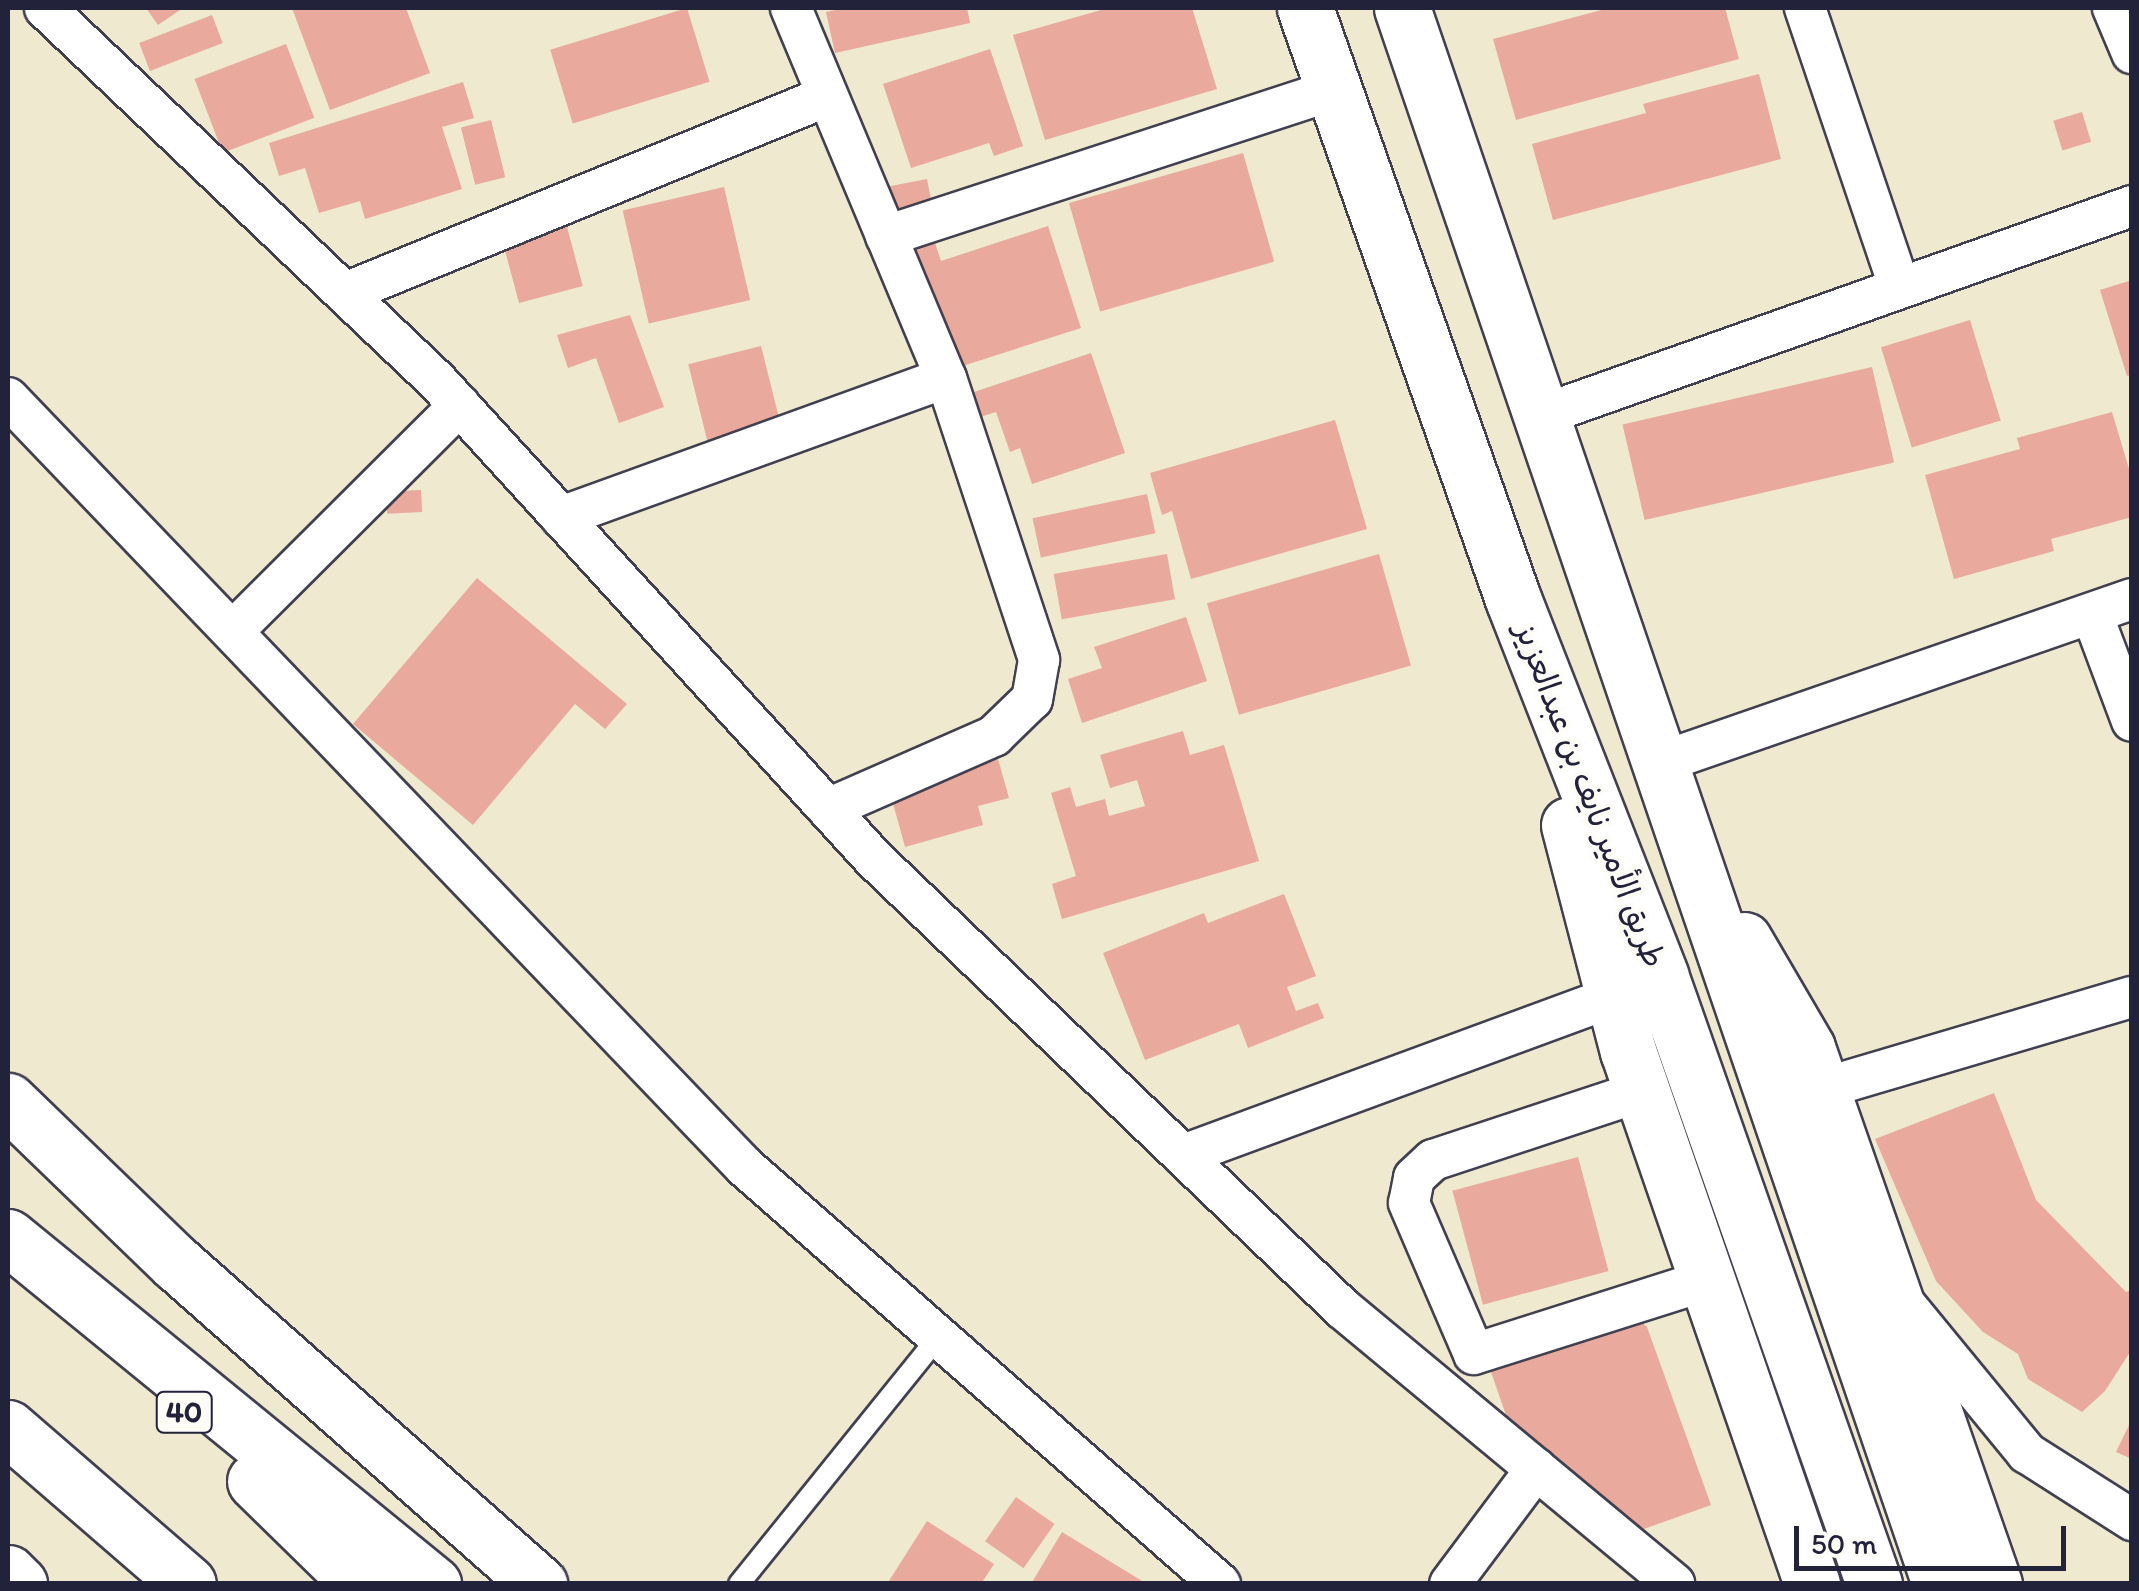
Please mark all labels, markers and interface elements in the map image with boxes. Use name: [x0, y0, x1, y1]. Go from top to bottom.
street label: طريق الأمير نايف بن عبدالعزيز: [1506, 617, 1674, 973]
road number: 40: [154, 1387, 214, 1437]
scale bar: [1799, 1506, 2072, 1568]
text: 50 m: [1811, 1525, 1877, 1562]

